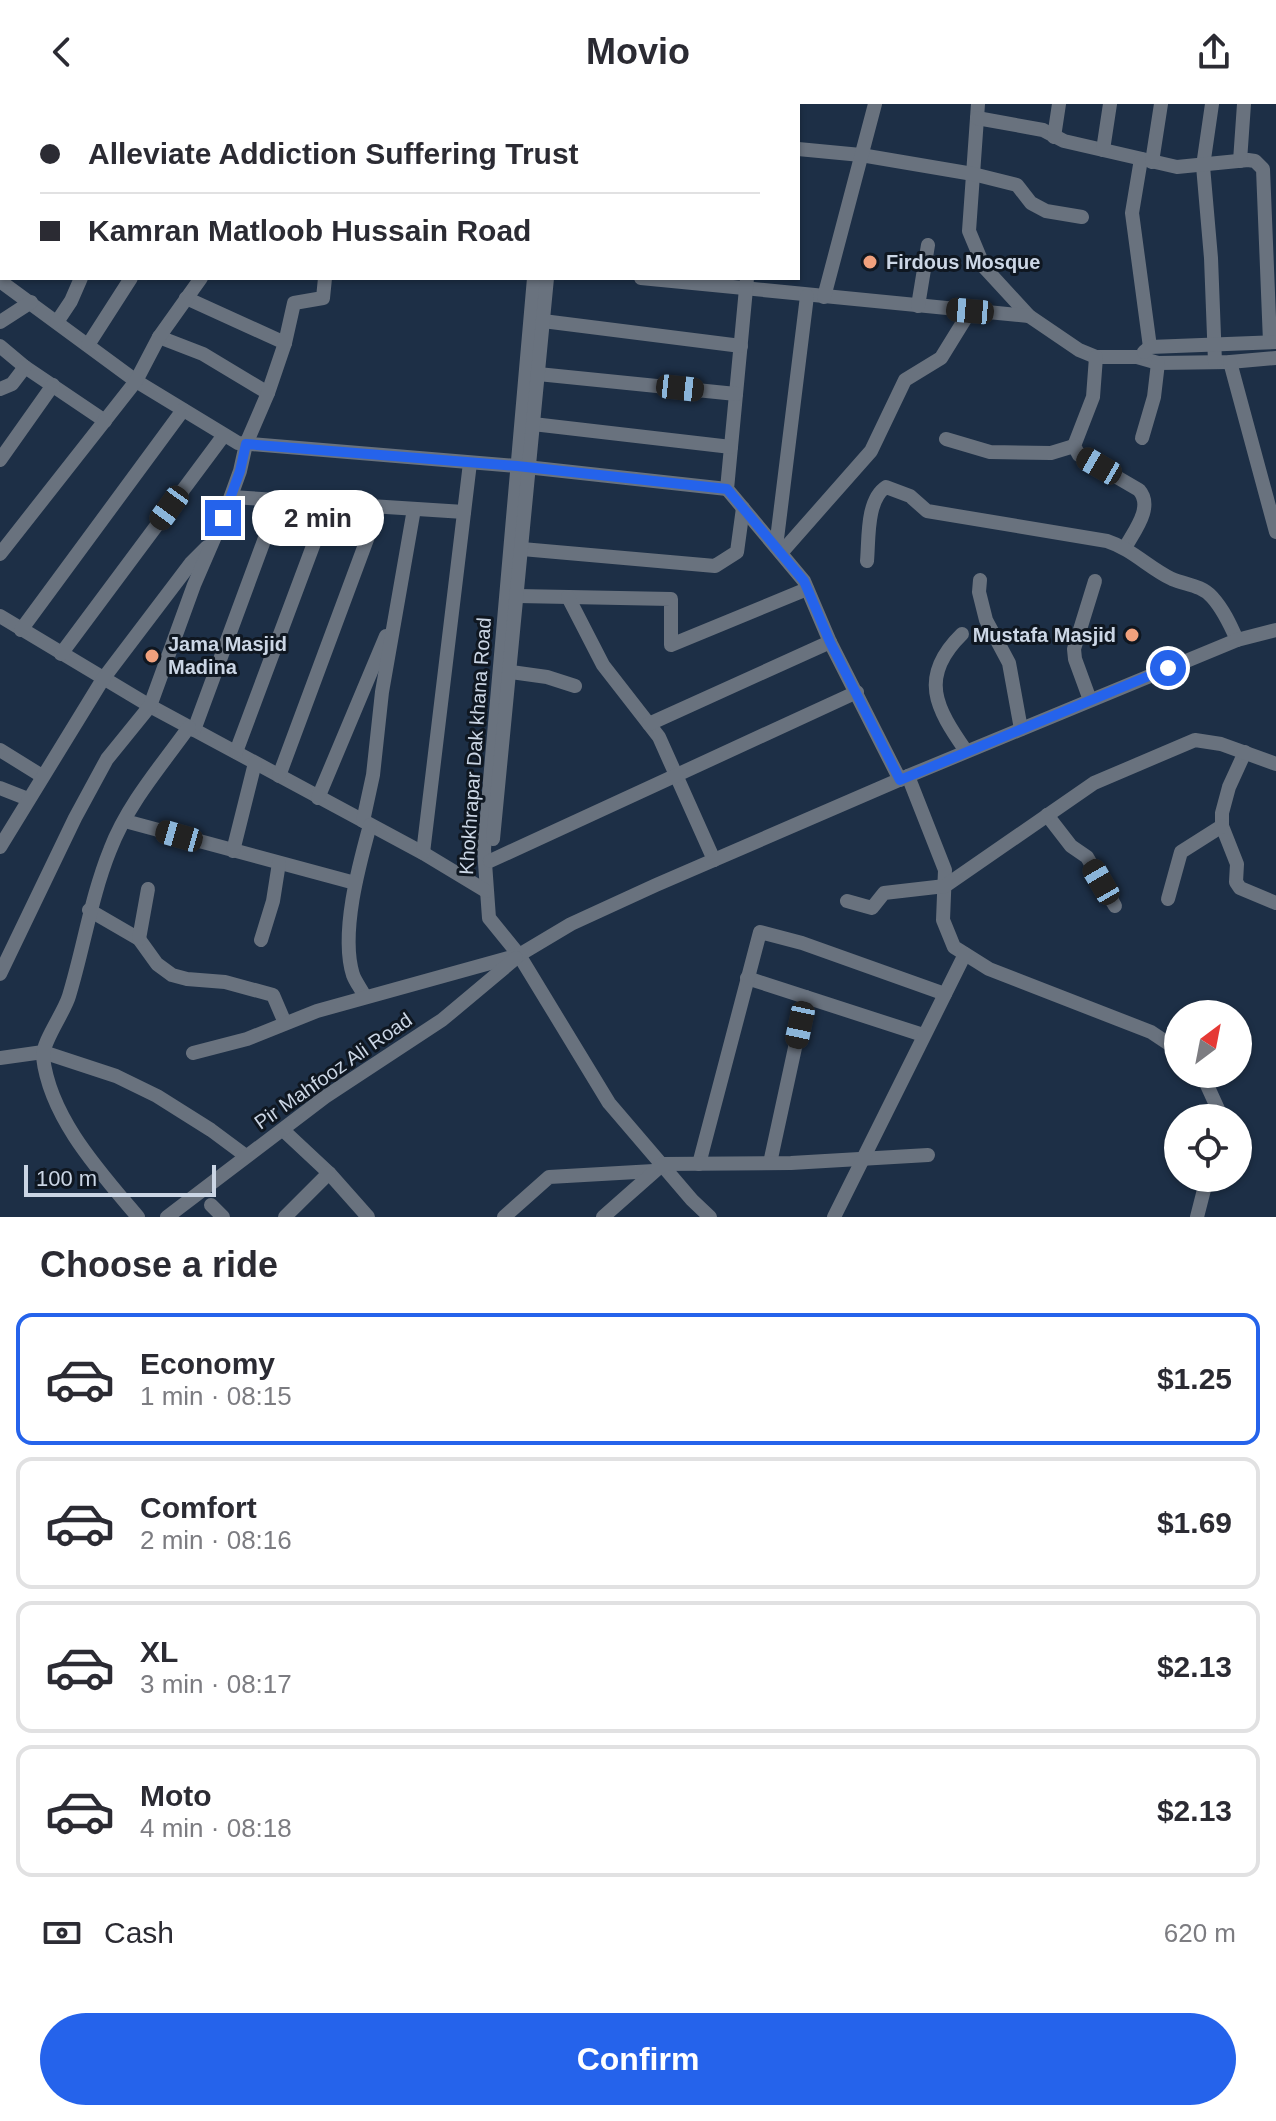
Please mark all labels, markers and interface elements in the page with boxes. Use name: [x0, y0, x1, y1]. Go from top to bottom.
icon: back: [40, 30, 84, 74]
icon: share: [1192, 30, 1236, 74]
text: Movio: [586, 31, 690, 72]
text: Alleviate Addiction Suffering Trust: [88, 137, 579, 170]
text: Kamran Matloob Hussain Road: [88, 214, 531, 247]
place label: Firdous Mosque: [886, 251, 1040, 273]
marker: Firdous Mosque: [861, 253, 879, 271]
car: [945, 297, 995, 325]
car: [655, 374, 705, 402]
car: [1072, 444, 1126, 488]
car: [145, 482, 193, 534]
callout: 2 min: [251, 490, 383, 546]
route end: [205, 500, 241, 536]
text: 2 min: [284, 503, 352, 533]
street label: Khokhrapar Dak khana Road: [455, 617, 495, 875]
place label: Mustafa Masjid: [973, 624, 1116, 646]
marker: Mustafa Masjid: [1123, 626, 1141, 644]
place label: Jama Masjid Madina: [168, 633, 287, 678]
marker: Jama Masjid Madina: [143, 647, 161, 665]
route start: [1150, 650, 1186, 686]
car: [153, 818, 205, 854]
car: [1079, 855, 1123, 909]
car: [783, 999, 817, 1051]
north arrow: [1164, 1000, 1252, 1088]
map controls: [1164, 1000, 1252, 1192]
street label: Pir Mahfooz Ali Road: [250, 1008, 416, 1134]
button: locate: [1164, 1104, 1252, 1192]
scale bar: [24, 1161, 216, 1197]
text: 100 m: [36, 1166, 97, 1191]
text: Choose a ride: [40, 1244, 278, 1285]
icon: car: [44, 1343, 116, 1415]
text: Economy: [140, 1347, 275, 1380]
text: $1.25: [1157, 1362, 1232, 1395]
text: 1 min · 08:15: [140, 1381, 292, 1411]
icon: car: [44, 1487, 116, 1559]
text: Comfort: [140, 1491, 257, 1524]
text: $1.69: [1157, 1506, 1232, 1539]
text: 2 min · 08:16: [140, 1525, 292, 1555]
icon: car: [44, 1631, 116, 1703]
text: XL: [140, 1635, 178, 1668]
text: $2.13: [1157, 1650, 1232, 1683]
text: 3 min · 08:17: [140, 1669, 292, 1699]
icon: car: [44, 1775, 116, 1847]
text: Moto: [140, 1779, 212, 1812]
text: $2.13: [1157, 1794, 1232, 1827]
text: 4 min · 08:18: [140, 1813, 292, 1843]
icon: cash: [40, 1911, 84, 1955]
text: Cash: [104, 1916, 174, 1949]
text: 620 m: [1164, 1918, 1236, 1948]
button: Confirm: [40, 2013, 1236, 2105]

